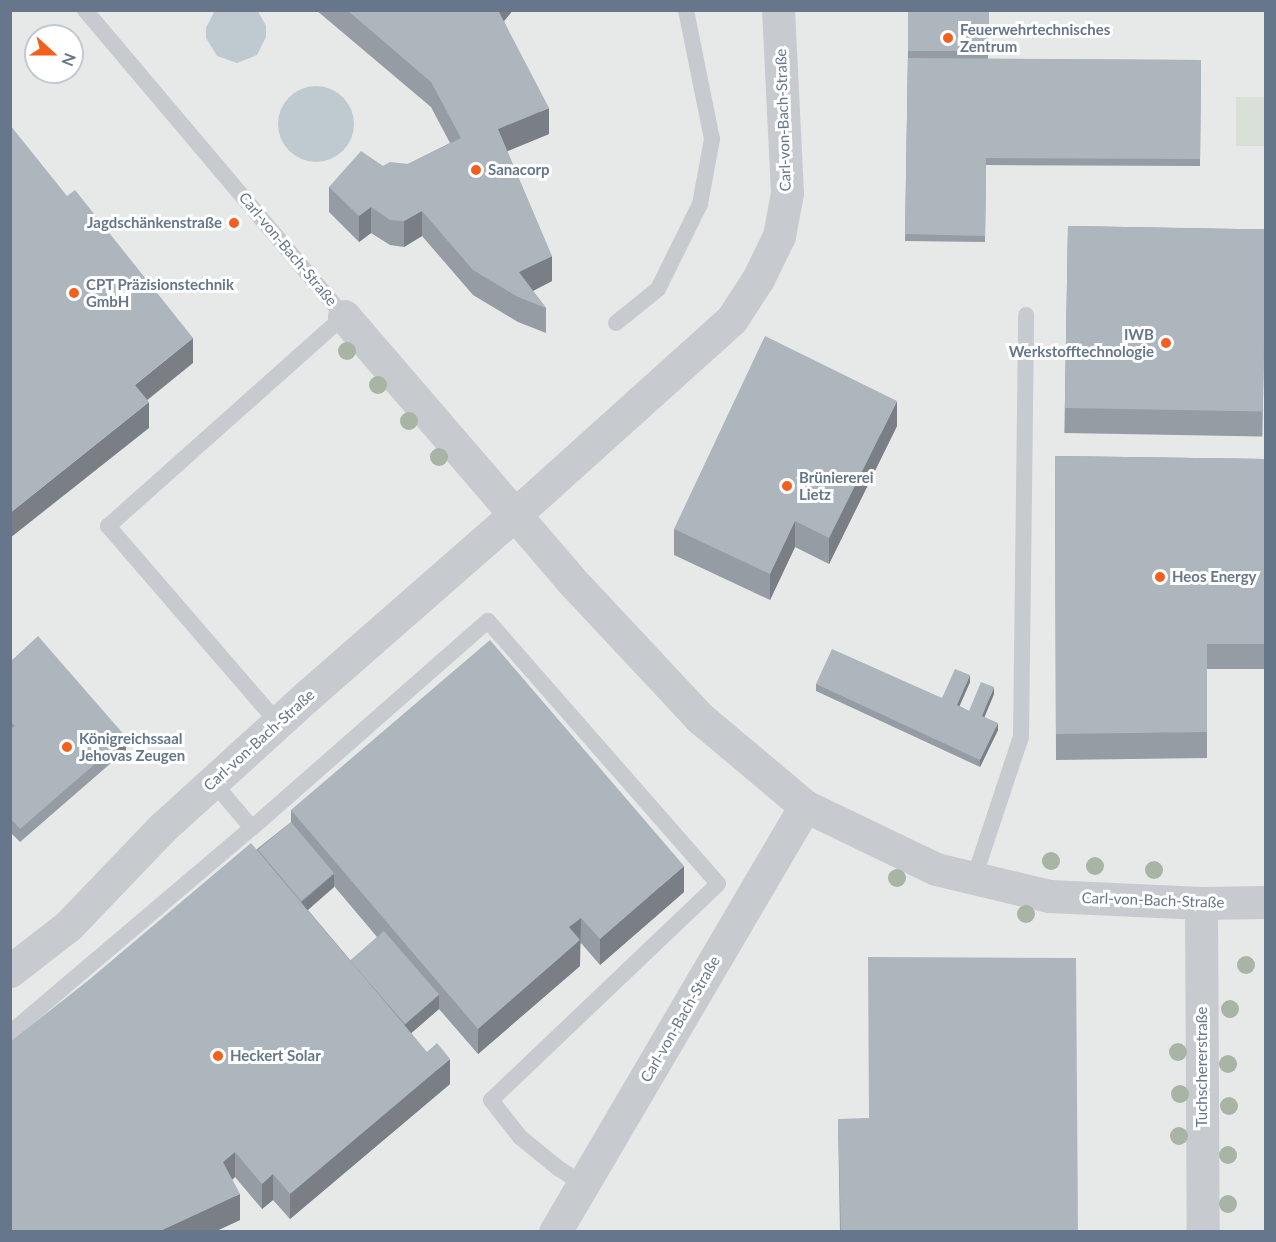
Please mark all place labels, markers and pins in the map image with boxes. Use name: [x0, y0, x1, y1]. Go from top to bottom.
place label: Feuerwehrtechnisches Zentrum: [960, 20, 1110, 55]
marker: Feuerwehrtechnisches Zentrum: [941, 31, 955, 45]
place label: Sanacorp: [488, 161, 550, 179]
marker: Sanacorp: [469, 163, 483, 177]
place label: Jagdschänkenstraße: [87, 214, 222, 232]
marker: Jagdschänkenstraße: [227, 216, 241, 230]
place label: CPT Präzisionstechnik GmbH: [86, 275, 234, 310]
marker: CPT Präzisionstechnik GmbH: [67, 286, 81, 300]
place label: IWB Werkstofftechnologie: [1009, 325, 1154, 360]
marker: IWB Werkstofftechnologie: [1159, 336, 1173, 350]
place label: Brüniererei Lietz: [799, 468, 874, 503]
marker: Brüniererei Lietz: [780, 479, 794, 493]
place label: Heos Energy: [1172, 568, 1256, 586]
marker: Heos Energy: [1153, 570, 1167, 584]
place label: Königreichssaal Jehovas Zeugen: [79, 729, 185, 764]
marker: Königreichssaal Jehovas Zeugen: [60, 740, 74, 754]
place label: Heckert Solar: [230, 1047, 321, 1065]
marker: Heckert Solar: [211, 1049, 225, 1063]

